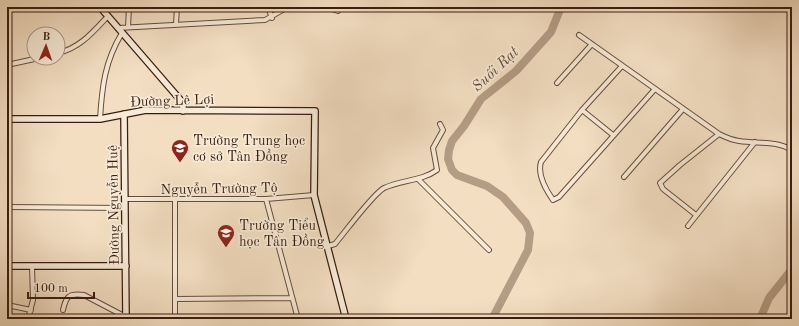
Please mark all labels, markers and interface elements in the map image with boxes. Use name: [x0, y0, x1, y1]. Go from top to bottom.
north arrow: [26, 26, 66, 66]
text: B: [42, 32, 51, 43]
water label: Suối Rạt: [470, 45, 522, 95]
street label: Đường Lê Lợi: [130, 93, 214, 109]
place label: Trường Trung học cơ sở Tân Đồng: [193, 134, 305, 164]
school or university icon: Trường Trung học cơ sở Tân Đồng: [170, 138, 190, 163]
street label: Đường Nguyễn Huệ: [105, 145, 122, 265]
street label: Nguyễn Trường Tộ: [160, 180, 278, 197]
place label: Trường Tiểu học Tân Đồng: [239, 217, 325, 249]
school or university icon: Trường Tiểu học Tân Đồng: [216, 223, 236, 248]
scale bar: [28, 274, 94, 300]
text: 100 m: [34, 283, 68, 295]

